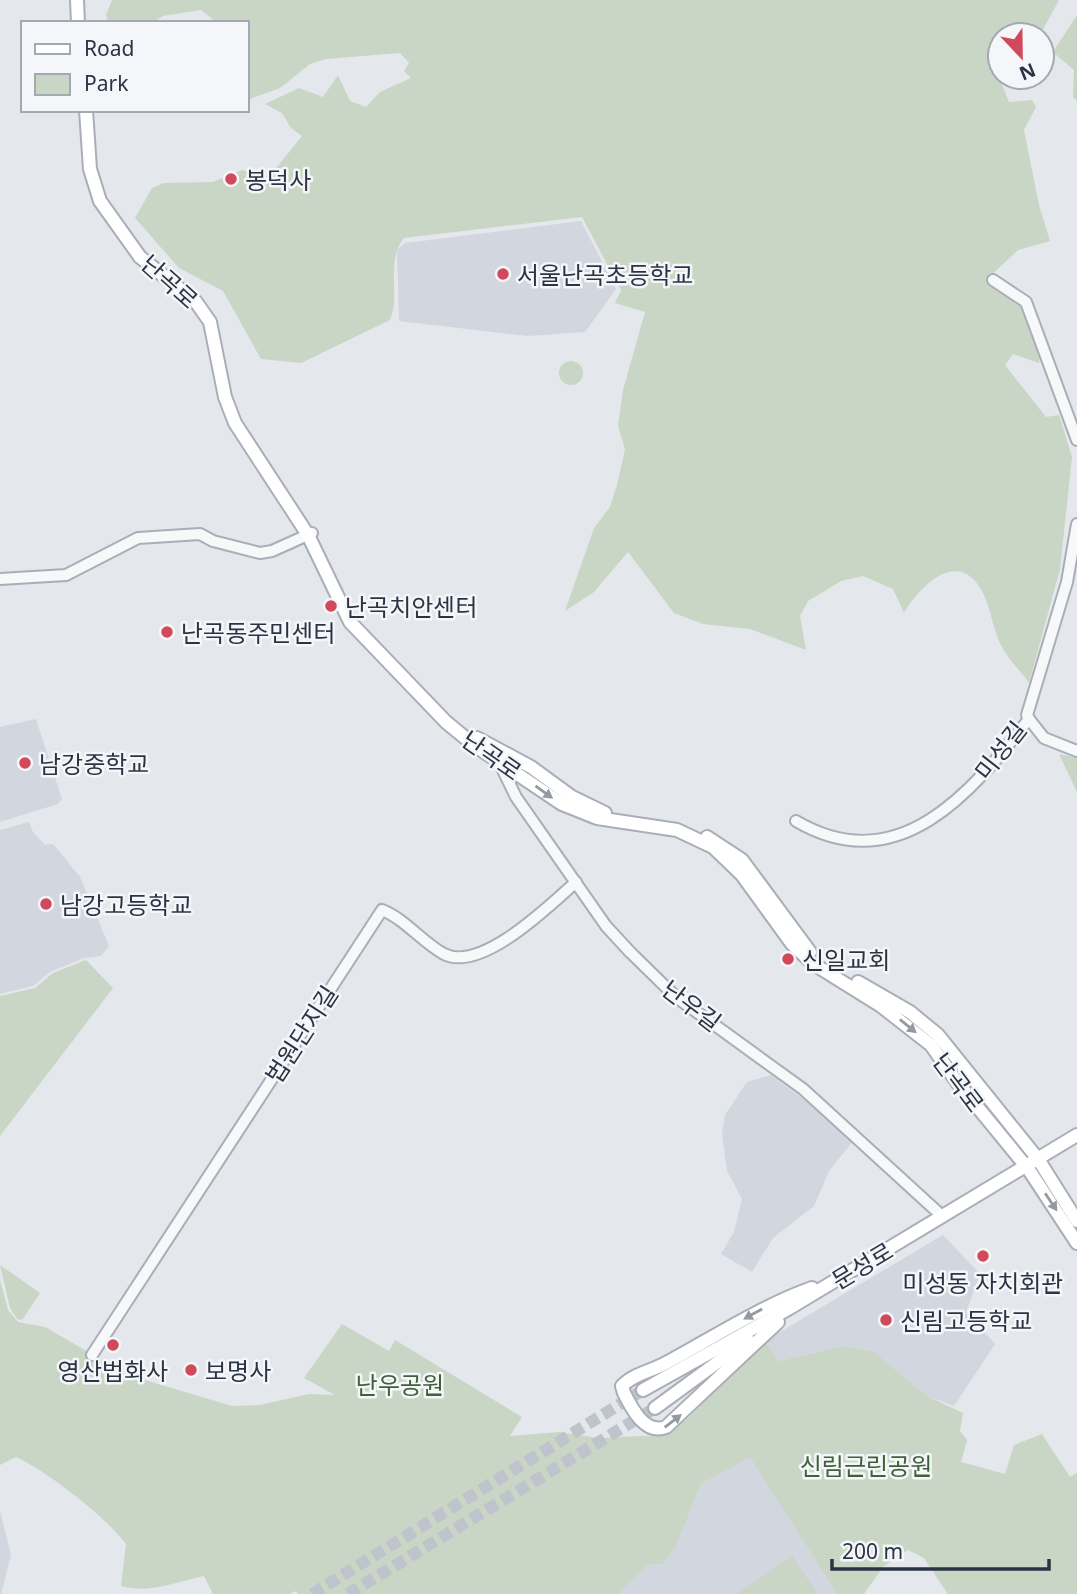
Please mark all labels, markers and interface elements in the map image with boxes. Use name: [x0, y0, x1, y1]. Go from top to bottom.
legend: [21, 21, 248, 112]
north arrow: [986, 21, 1056, 91]
text: Road: [84, 34, 134, 62]
text: N: [1015, 57, 1039, 87]
text: Park: [84, 69, 129, 97]
place label: 봉덕사: [245, 163, 311, 196]
marker: 봉덕사: [223, 171, 239, 187]
street label: 난곡로: [134, 247, 206, 315]
place label: 서울난곡초등학교: [517, 258, 694, 291]
marker: 서울난곡초등학교: [495, 266, 511, 282]
place label: 난곡치안센터: [345, 590, 477, 623]
marker: 난곡치안센터: [323, 598, 339, 614]
place label: 난곡동주민센터: [181, 616, 336, 649]
marker: 난곡동주민센터: [159, 624, 175, 640]
street label: 미성길: [967, 714, 1033, 786]
street label: 난곡로: [455, 722, 529, 788]
place label: 남강중학교: [39, 747, 149, 780]
marker: 남강중학교: [17, 755, 33, 771]
one-way arrow: [535, 784, 553, 799]
place label: 남강고등학교: [60, 888, 192, 921]
marker: 남강고등학교: [38, 896, 54, 912]
place label: 신일교회: [802, 943, 890, 976]
marker: 신일교회: [780, 951, 796, 967]
street label: 난우길: [656, 972, 728, 1038]
street label: 법원단지길: [257, 979, 345, 1089]
one-way arrow: [899, 1018, 917, 1033]
street label: 난곡로: [926, 1046, 992, 1118]
one-way arrow: [1044, 1193, 1058, 1211]
street label: 문성로: [825, 1234, 899, 1296]
marker: 미성동 자치회관: [975, 1248, 991, 1264]
place label: 미성동 자치회관: [903, 1266, 1063, 1299]
place label: 신림고등학교: [900, 1304, 1032, 1337]
one-way arrow: [744, 1308, 763, 1320]
marker: 신림고등학교: [878, 1312, 894, 1328]
marker: 영산법화사: [105, 1337, 121, 1353]
place label: 영산법화사: [58, 1354, 168, 1387]
place label: 보명사: [205, 1354, 271, 1387]
marker: 보명사: [183, 1362, 199, 1378]
park label: 난우공원: [356, 1368, 444, 1401]
one-way arrow: [663, 1414, 682, 1428]
park label: 신림근린공원: [800, 1449, 932, 1482]
scale bar: [832, 1528, 1049, 1572]
text: 200 m: [842, 1537, 903, 1565]

